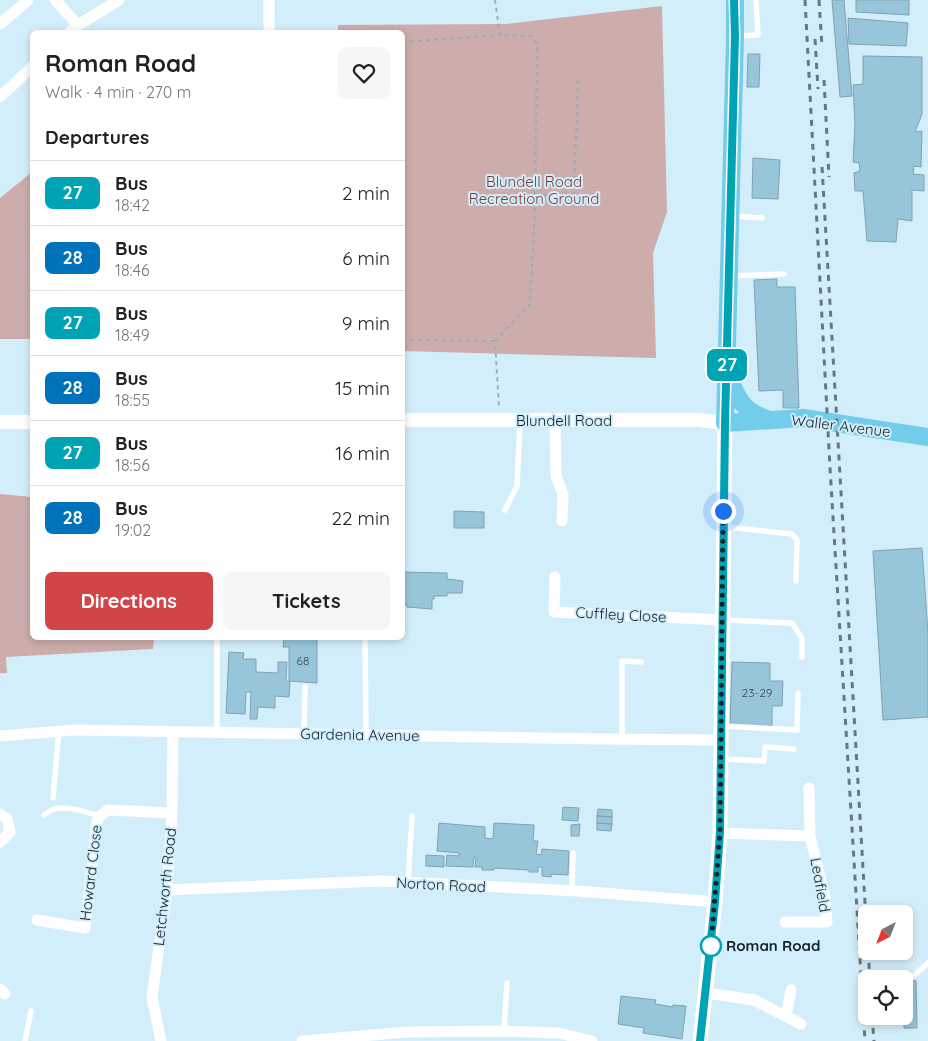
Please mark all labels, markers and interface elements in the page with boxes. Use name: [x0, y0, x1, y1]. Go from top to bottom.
button: heart: [338, 47, 390, 99]
text: Roman Road: [45, 48, 196, 78]
text: Walk · 4 min · 270 m: [45, 82, 191, 102]
text: Departures: [45, 125, 149, 149]
text: Bus: [115, 171, 148, 195]
park label: Blundell Road Recreation Ground: [469, 172, 599, 208]
text: 27: [62, 181, 83, 204]
text: 2 min: [342, 181, 390, 205]
text: 18:42: [115, 195, 150, 215]
text: Bus: [115, 236, 148, 260]
text: 28: [62, 246, 83, 269]
text: 6 min: [342, 246, 390, 270]
text: 18:46: [115, 260, 150, 280]
text: Bus: [115, 301, 148, 325]
text: 27: [62, 311, 83, 334]
text: 9 min: [342, 311, 390, 335]
text: 18:49: [115, 325, 150, 345]
line badge: 27: [704, 349, 750, 381]
text: 27: [717, 353, 737, 376]
text: Bus: [115, 366, 148, 390]
text: 28: [62, 376, 83, 399]
text: 15 min: [335, 376, 390, 400]
text: 18:55: [115, 390, 150, 410]
street label: Waller Avenue: [790, 410, 892, 441]
street label: Blundell Road: [516, 411, 612, 430]
text: Bus: [115, 431, 148, 455]
text: 27: [62, 441, 83, 464]
text: 16 min: [335, 441, 390, 465]
text: 18:56: [115, 455, 150, 475]
text: Bus: [115, 496, 148, 520]
your location: [711, 499, 736, 524]
text: 28: [62, 506, 83, 529]
text: 22 min: [331, 506, 390, 530]
text: 19:02: [115, 520, 151, 540]
button: Directions: [45, 572, 213, 630]
button: Tickets: [223, 572, 390, 630]
street label: Cuffley Close: [575, 603, 667, 626]
house number: 68: [297, 653, 309, 668]
house number: 23-29: [742, 685, 773, 700]
street label: Gardenia Avenue: [300, 724, 420, 745]
street label: Howard Close: [75, 824, 106, 922]
street label: Letchworth Road: [149, 827, 180, 947]
street label: Leafield: [806, 856, 835, 914]
street label: Norton Road: [396, 873, 486, 896]
north arrow: [858, 905, 912, 960]
map controls: [858, 905, 913, 1025]
marker: Roman Road: [700, 935, 722, 957]
place label: Roman Road: [726, 936, 820, 955]
button: locate: [858, 970, 913, 1025]

